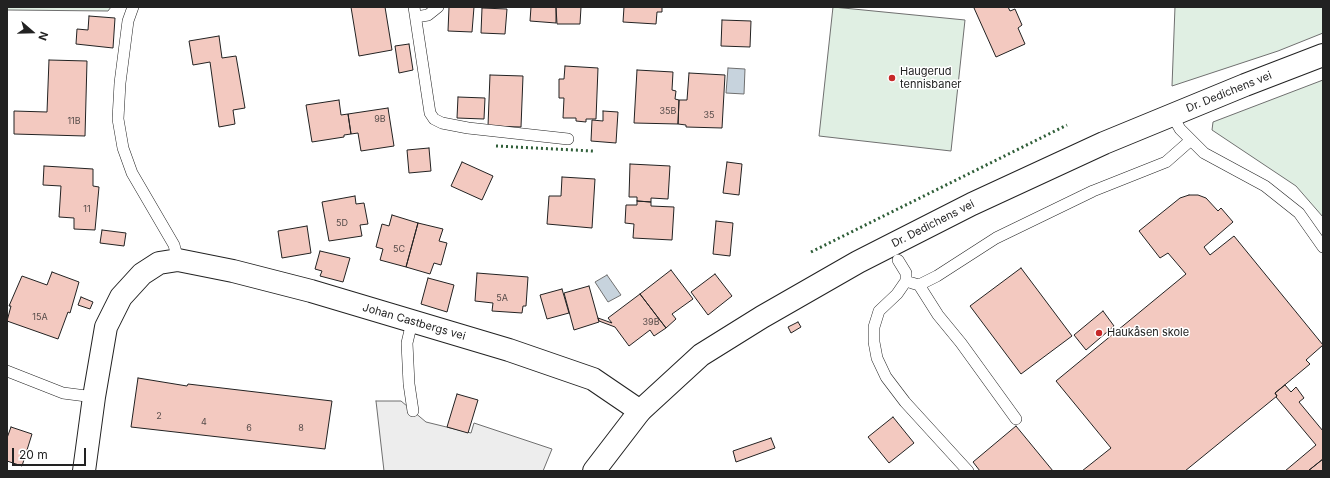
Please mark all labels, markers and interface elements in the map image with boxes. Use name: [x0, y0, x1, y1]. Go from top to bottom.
north arrow: [12, 12, 52, 52]
text: N: [35, 30, 51, 42]
place label: Haugerud tennisbaner: [900, 65, 961, 91]
street label: Dr. Dedichens vei: [1184, 69, 1274, 115]
marker: Haugerud tennisbaner: [887, 73, 897, 83]
house number: 35B: [660, 106, 676, 116]
house number: 35: [703, 110, 715, 120]
house number: 9B: [374, 114, 386, 124]
house number: 11B: [67, 116, 81, 126]
street label: Dr. Dedichens vei: [889, 197, 977, 251]
house number: 11: [83, 204, 91, 214]
house number: 5D: [336, 218, 348, 228]
house number: 5C: [393, 244, 405, 254]
house number: 5A: [496, 293, 508, 303]
street label: Johan Castbergs vei: [361, 301, 467, 343]
house number: 15A: [32, 312, 48, 322]
house number: 39B: [642, 317, 660, 327]
place label: Haukåsen skole: [1107, 326, 1189, 340]
marker: Haukåsen skole: [1094, 328, 1104, 338]
house number: 2: [156, 411, 162, 421]
house number: 4: [201, 417, 207, 427]
house number: 6: [246, 423, 252, 433]
house number: 8: [298, 423, 304, 433]
scale bar: [14, 440, 88, 466]
text: 20 m: [19, 447, 48, 462]

